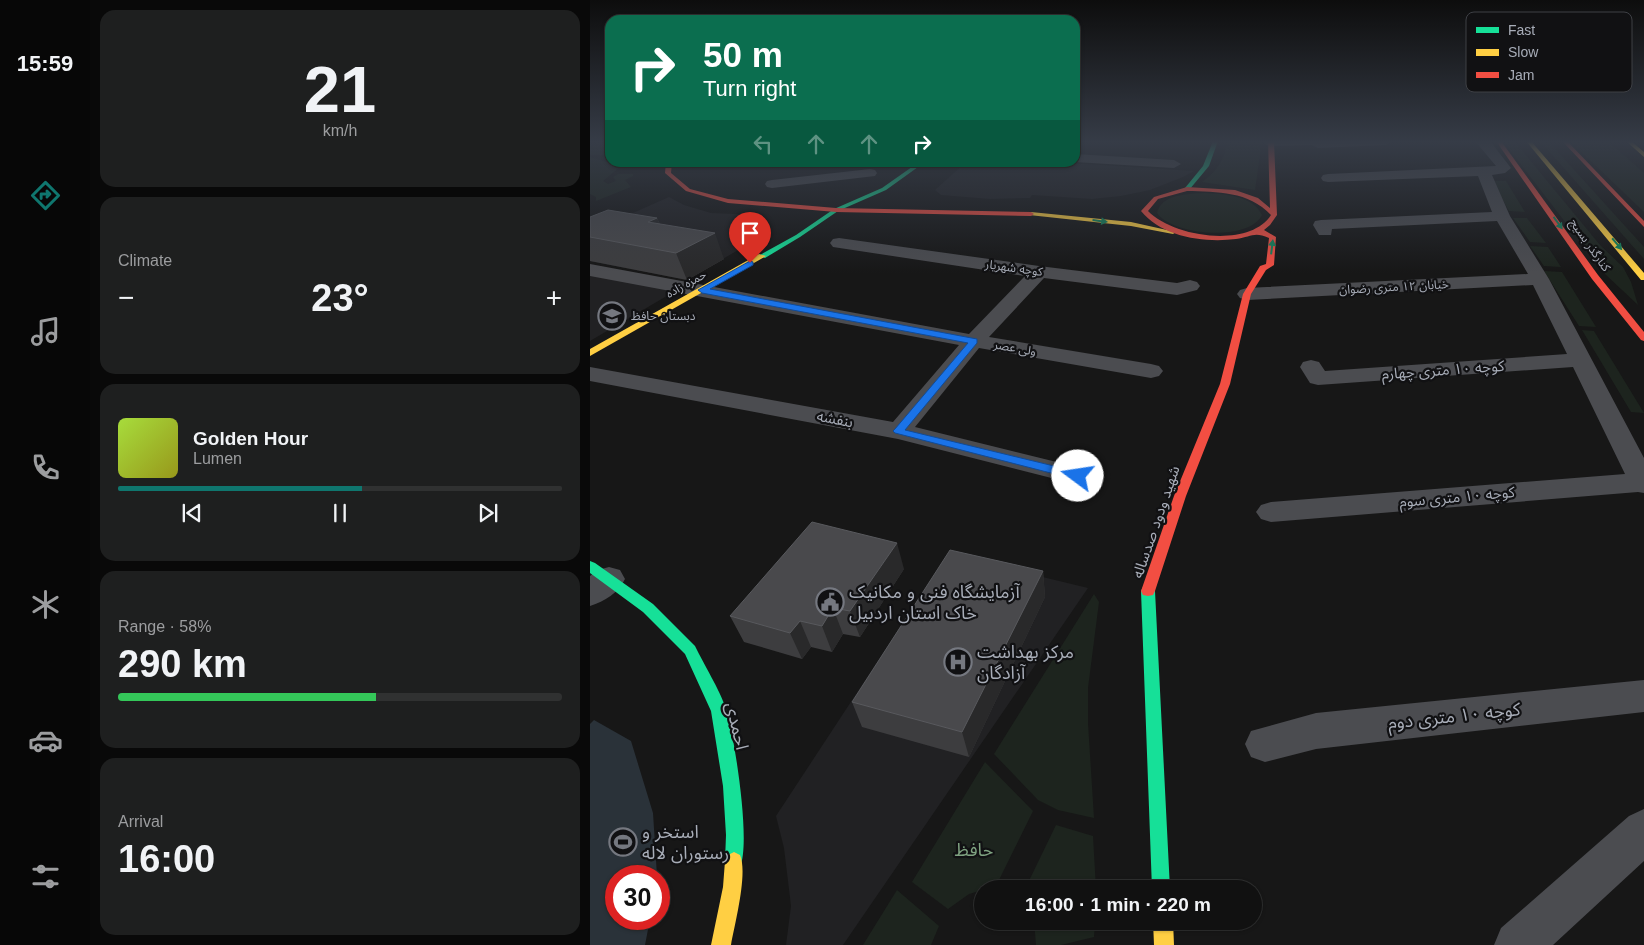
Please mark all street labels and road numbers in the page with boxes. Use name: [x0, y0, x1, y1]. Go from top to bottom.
street label: کنارگذر بسیج: [1565, 216, 1614, 276]
street label: کوچه شهریار: [983, 257, 1045, 280]
street label: حمزه زاده: [663, 267, 709, 301]
street label: خیابان ۱۲ متری رضوان: [1339, 277, 1449, 297]
street label: ولی عصر: [992, 337, 1037, 359]
street label: کوچه ۱۰ متری چهارم: [1381, 357, 1506, 385]
street label: بنفشه: [815, 407, 855, 430]
street label: شهید ودود صدساله: [1128, 463, 1184, 581]
street label: کوچه ۱۰ متری سوم: [1398, 483, 1517, 513]
street label: کوچه ۱۰ متری دوم: [1387, 699, 1522, 737]
street label: احمدی: [721, 700, 752, 752]

